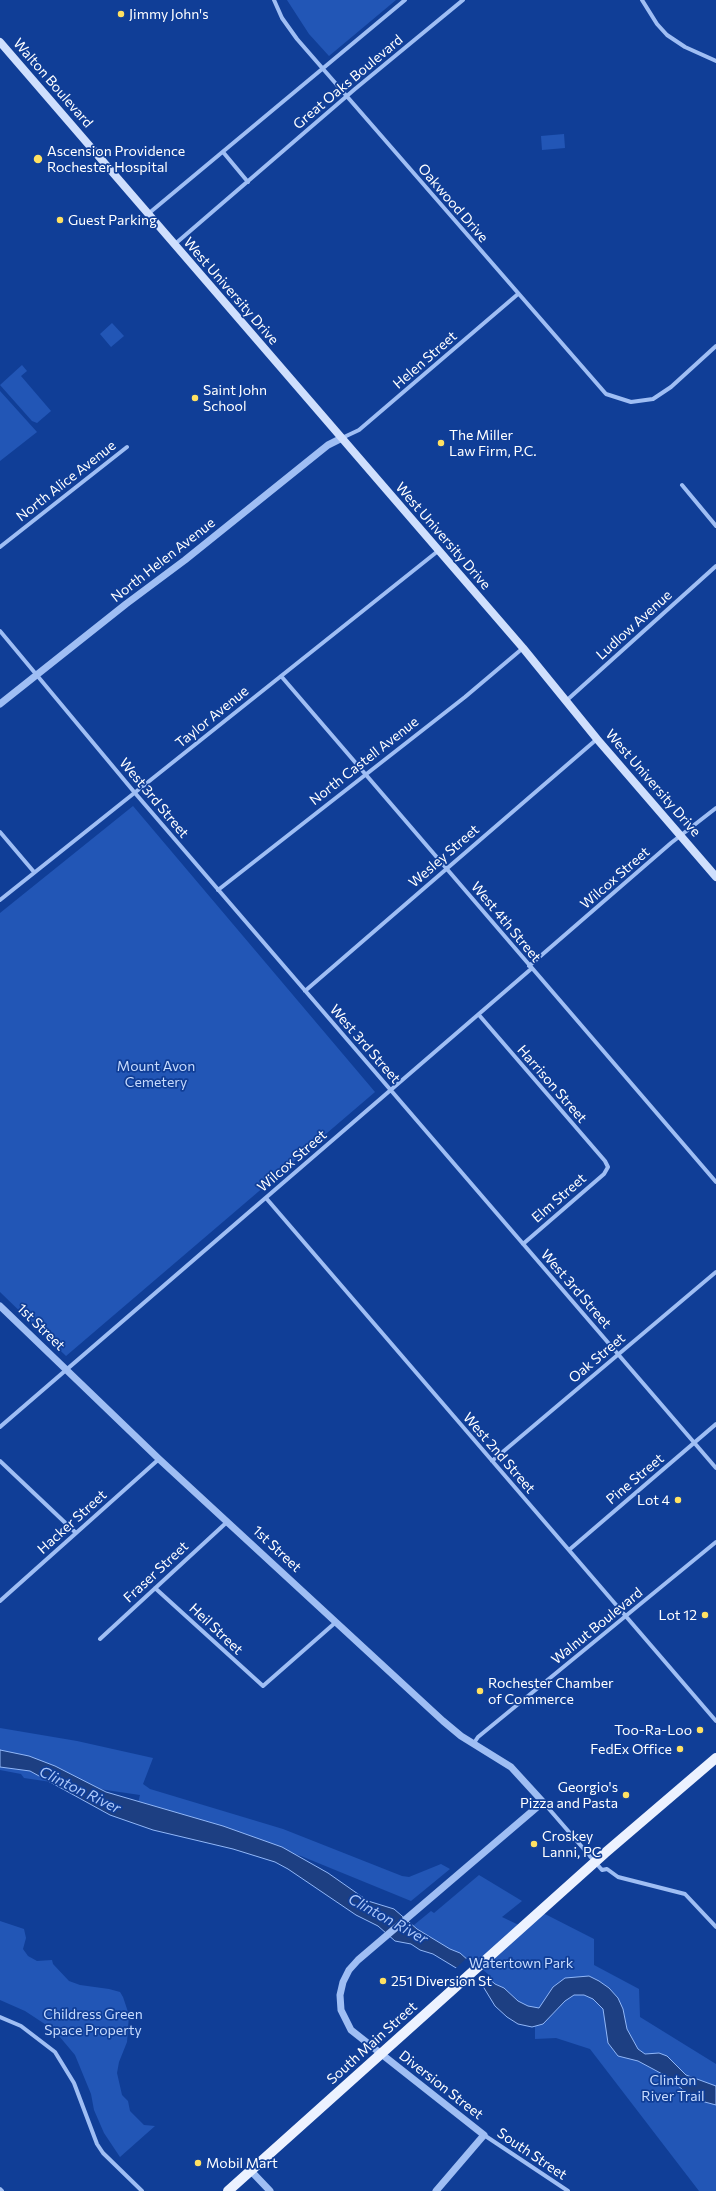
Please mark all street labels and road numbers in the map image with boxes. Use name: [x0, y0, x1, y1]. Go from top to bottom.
street label: Great Oaks Boulevard: [290, 31, 406, 133]
street label: Walton Boulevard: [10, 35, 96, 131]
street label: Oakwood Drive: [414, 160, 492, 246]
street label: West University Drive: [180, 234, 282, 348]
street label: Helen Street: [390, 328, 460, 392]
street label: North Alice Avenue: [13, 437, 119, 525]
street label: West University Drive: [392, 479, 494, 593]
street label: North Helen Avenue: [108, 514, 218, 606]
street label: Ludlow Avenue: [593, 587, 675, 663]
street label: Taylor Avenue: [172, 682, 252, 752]
street label: North Castell Avenue: [306, 713, 422, 809]
street label: West University Drive: [602, 726, 704, 840]
street label: West 3rd Street: [116, 755, 192, 841]
street label: Wesley Street: [406, 821, 482, 891]
street label: Wilcox Street: [577, 843, 653, 913]
street label: West 4th Street: [467, 878, 545, 966]
street label: West 3rd Street: [326, 1001, 404, 1087]
street label: Harrison Street: [514, 1042, 590, 1126]
street label: Wilcox Street: [254, 1126, 330, 1196]
street label: Elm Street: [528, 1170, 590, 1226]
street label: West 3rd Street: [537, 1246, 615, 1332]
street label: 1st Street: [13, 1300, 69, 1354]
street label: Oak Street: [565, 1330, 629, 1386]
street label: West 2nd Street: [459, 1409, 539, 1497]
street label: Pine Street: [603, 1450, 667, 1508]
street label: Hacker Street: [34, 1487, 110, 1557]
street label: 1st Street: [249, 1522, 305, 1576]
street label: Fraser Street: [120, 1538, 192, 1606]
street label: Walnut Boulevard: [548, 1584, 646, 1668]
street label: Heil Street: [186, 1600, 246, 1658]
street label: South Main Street: [324, 1998, 420, 2088]
street label: Diversion Street: [396, 2047, 486, 2123]
street label: South Street: [494, 2125, 570, 2183]

